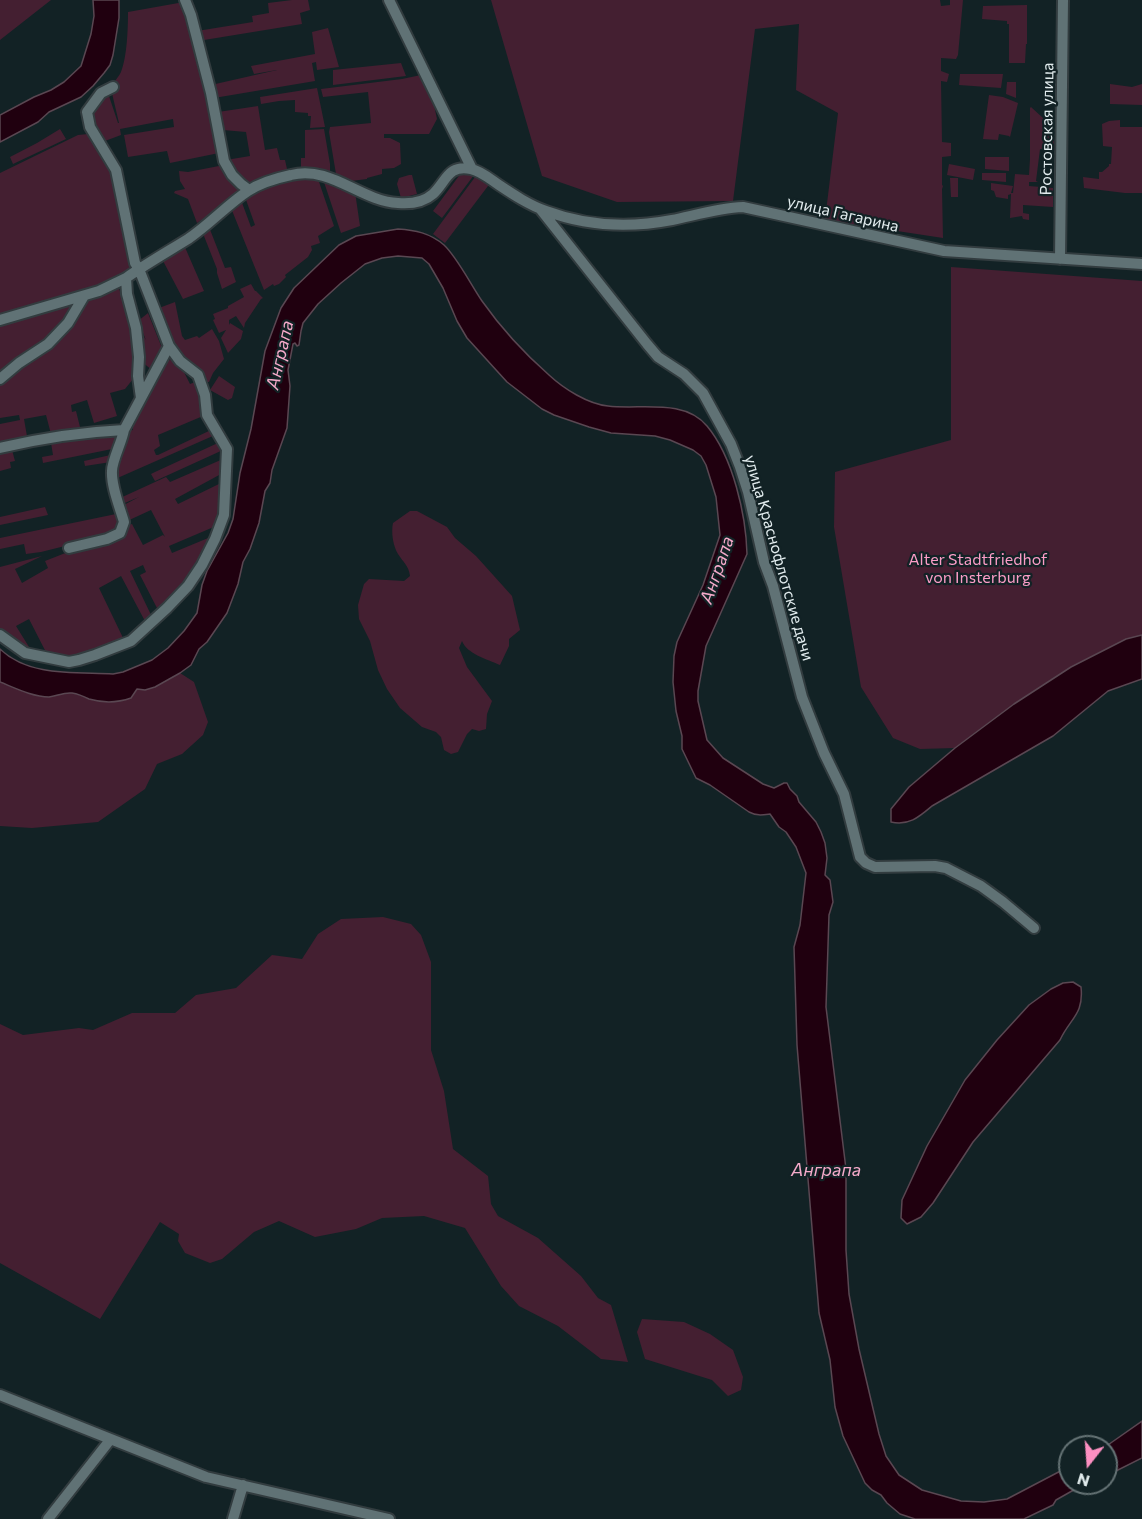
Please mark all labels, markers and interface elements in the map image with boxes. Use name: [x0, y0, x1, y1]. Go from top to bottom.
street label: Ростовская улица: [1036, 62, 1058, 196]
street label: улица Гагарина: [785, 192, 901, 236]
water label: Анграпа: [262, 318, 298, 392]
street label: улица Краснофлотские дачи: [740, 453, 818, 663]
water label: Анграпа: [695, 533, 739, 607]
park label: Alter Stadtfriedhof von Insterburg: [909, 550, 1047, 588]
water label: Анграпа: [791, 1159, 861, 1181]
north arrow: [1058, 1435, 1118, 1495]
text: N: [1075, 1470, 1092, 1492]

